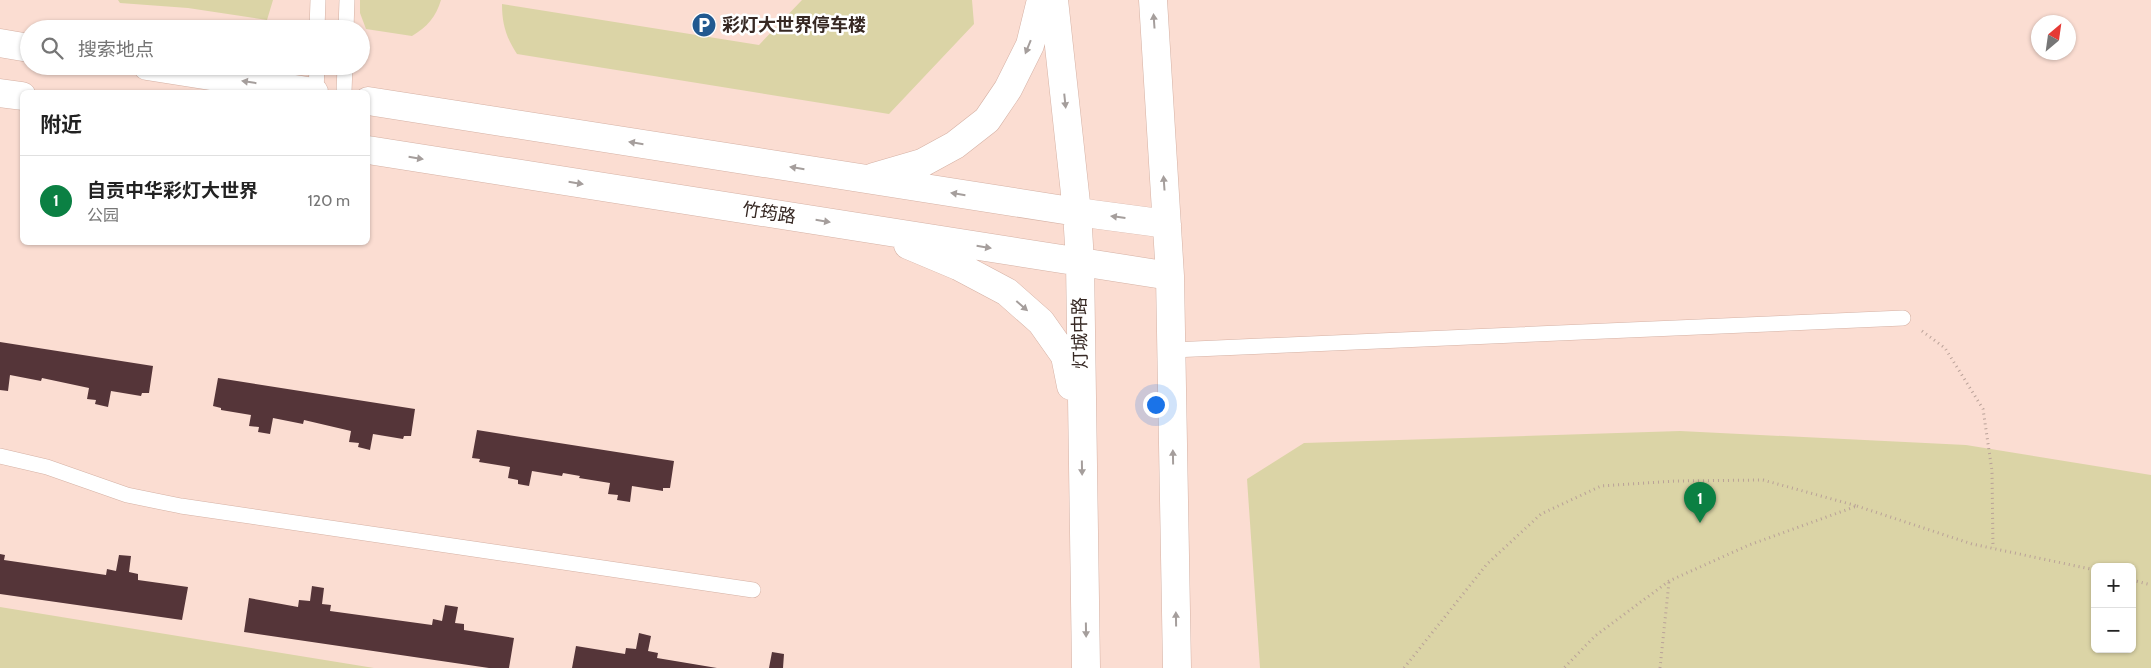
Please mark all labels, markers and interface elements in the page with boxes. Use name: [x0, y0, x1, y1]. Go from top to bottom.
parking icon: 彩灯大世界停车楼: [691, 12, 717, 38]
one-way arrow: [1149, 13, 1157, 29]
place label: 彩灯大世界停车楼: [722, 14, 866, 36]
north arrow: [2031, 15, 2076, 60]
search box: [20, 20, 370, 75]
icon: search: [38, 34, 66, 62]
text: 搜索地点: [78, 38, 154, 61]
one-way arrow: [1024, 40, 1032, 54]
one-way arrow: [240, 78, 256, 86]
one-way arrow: [1061, 93, 1069, 109]
text: 附近: [40, 112, 82, 137]
one-way arrow: [628, 139, 644, 147]
one-way arrow: [408, 154, 424, 162]
one-way arrow: [789, 164, 805, 172]
one-way arrow: [1160, 175, 1168, 191]
text: 自贡中华彩灯大世界: [87, 179, 258, 202]
one-way arrow: [569, 179, 585, 187]
one-way arrow: [949, 189, 965, 197]
text: 1: [53, 191, 59, 210]
text: 120 m: [308, 191, 350, 210]
street label: 竹筠路: [741, 198, 797, 228]
text: 公园: [87, 206, 119, 225]
one-way arrow: [1110, 213, 1126, 221]
one-way arrow: [816, 218, 832, 226]
one-way arrow: [976, 243, 992, 251]
street label: 灯城中路: [1068, 297, 1092, 369]
one-way arrow: [1016, 300, 1029, 311]
your location: [1143, 392, 1169, 418]
one-way arrow: [1169, 449, 1177, 465]
one-way arrow: [1079, 460, 1087, 476]
pin: 1: [1684, 482, 1716, 523]
map controls: [2091, 563, 2136, 653]
button: +: [2091, 563, 2136, 608]
button: −: [2091, 608, 2136, 653]
one-way arrow: [1172, 611, 1180, 627]
one-way arrow: [1082, 622, 1090, 638]

